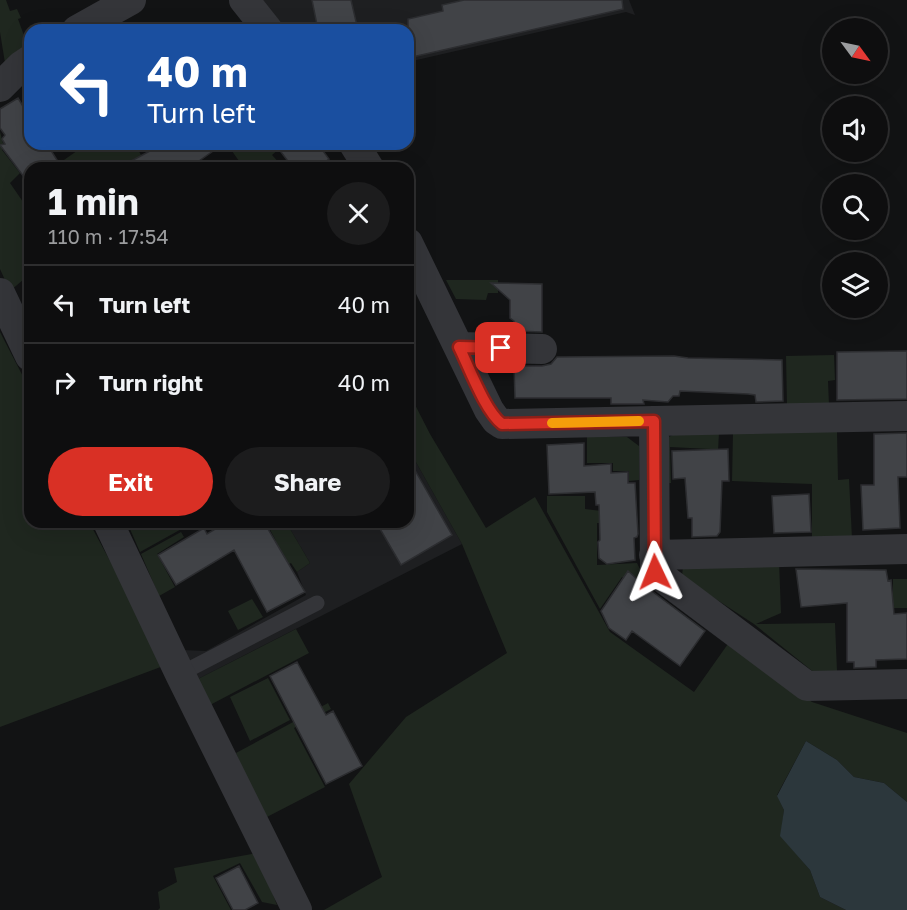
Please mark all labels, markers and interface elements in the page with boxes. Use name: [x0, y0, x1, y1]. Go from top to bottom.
north arrow: [822, 18, 888, 84]
map controls: [822, 18, 888, 318]
text: 40 m: [147, 46, 248, 96]
icon: left: [48, 48, 126, 126]
button: sound: [822, 96, 888, 162]
text: Turn left: [147, 97, 256, 129]
button: search: [822, 174, 888, 240]
text: 1 min: [48, 180, 139, 223]
button: close: [327, 182, 390, 245]
text: 110 m · 17:54: [48, 224, 169, 248]
button: layers: [822, 252, 888, 318]
icon: left: [48, 288, 81, 321]
text: Turn left: [99, 291, 190, 318]
text: 40 m: [338, 291, 390, 318]
pin: [475, 322, 526, 373]
icon: arrive: [484, 331, 517, 364]
icon: right: [48, 366, 81, 399]
text: Turn right: [99, 369, 203, 396]
text: 40 m: [338, 369, 390, 396]
button: Exit: [48, 447, 213, 516]
button: Share: [225, 447, 390, 516]
position arrow: [623, 540, 687, 604]

